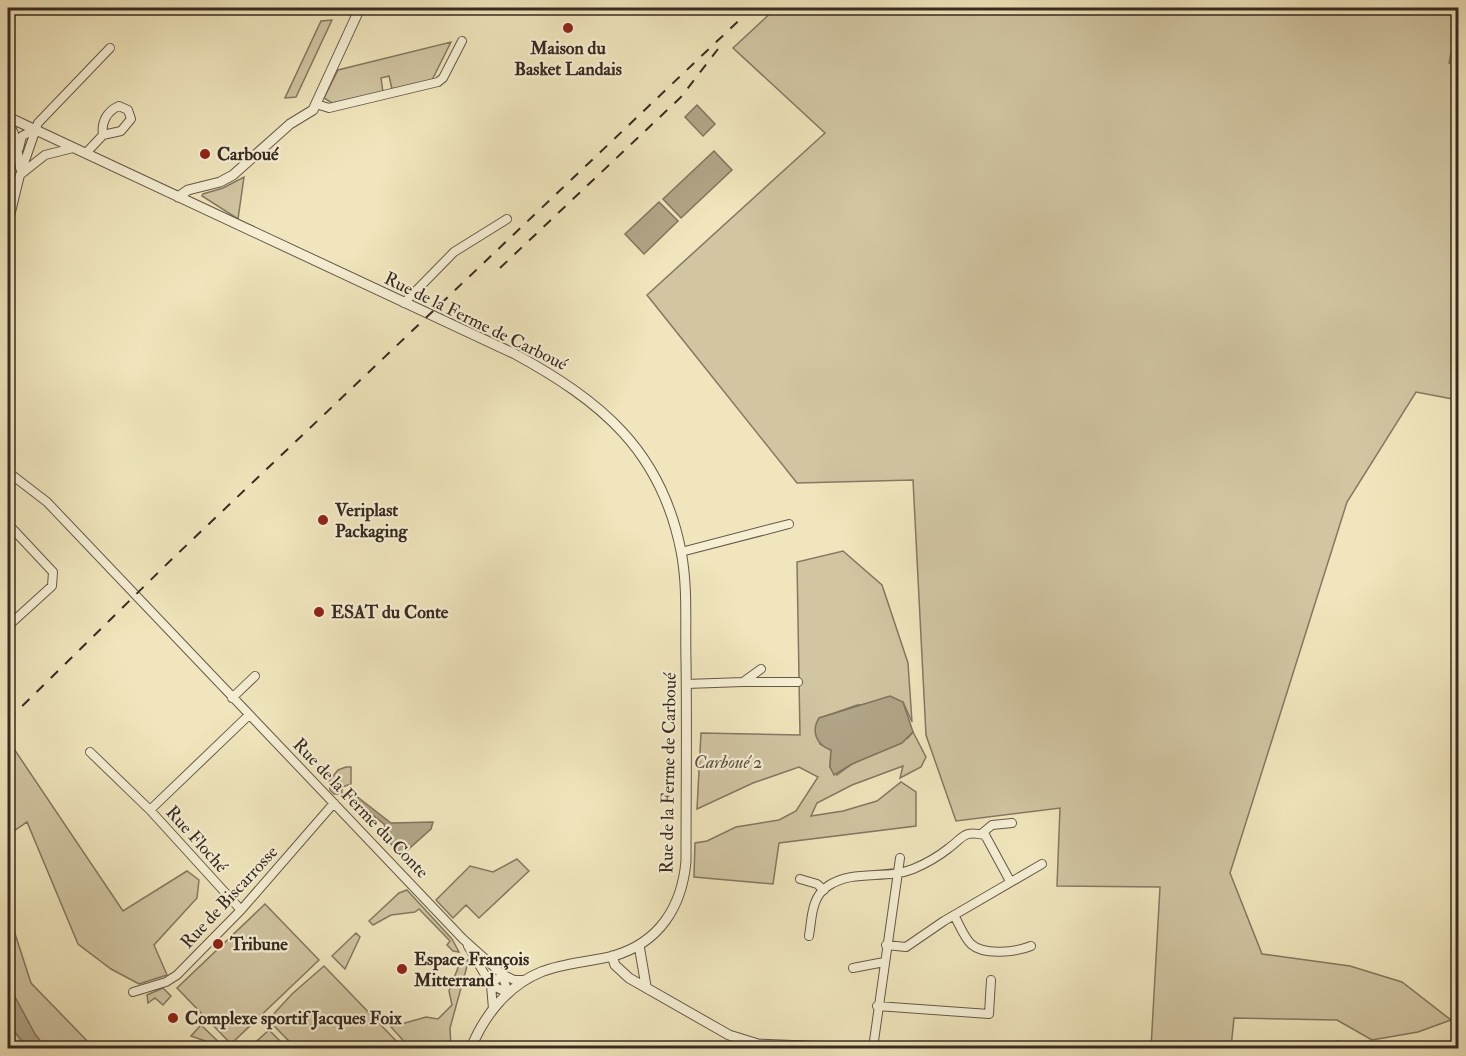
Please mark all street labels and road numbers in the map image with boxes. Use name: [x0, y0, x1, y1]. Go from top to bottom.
street label: Rue de la Ferme de Carboué: [380, 267, 572, 376]
street label: Rue de la Ferme de Carboué: [655, 672, 682, 874]
street label: Rue de la Ferme du Conte: [288, 733, 434, 884]
street label: Rue Floché: [161, 801, 233, 878]
street label: Rue de Biscarrosse: [176, 841, 283, 954]

